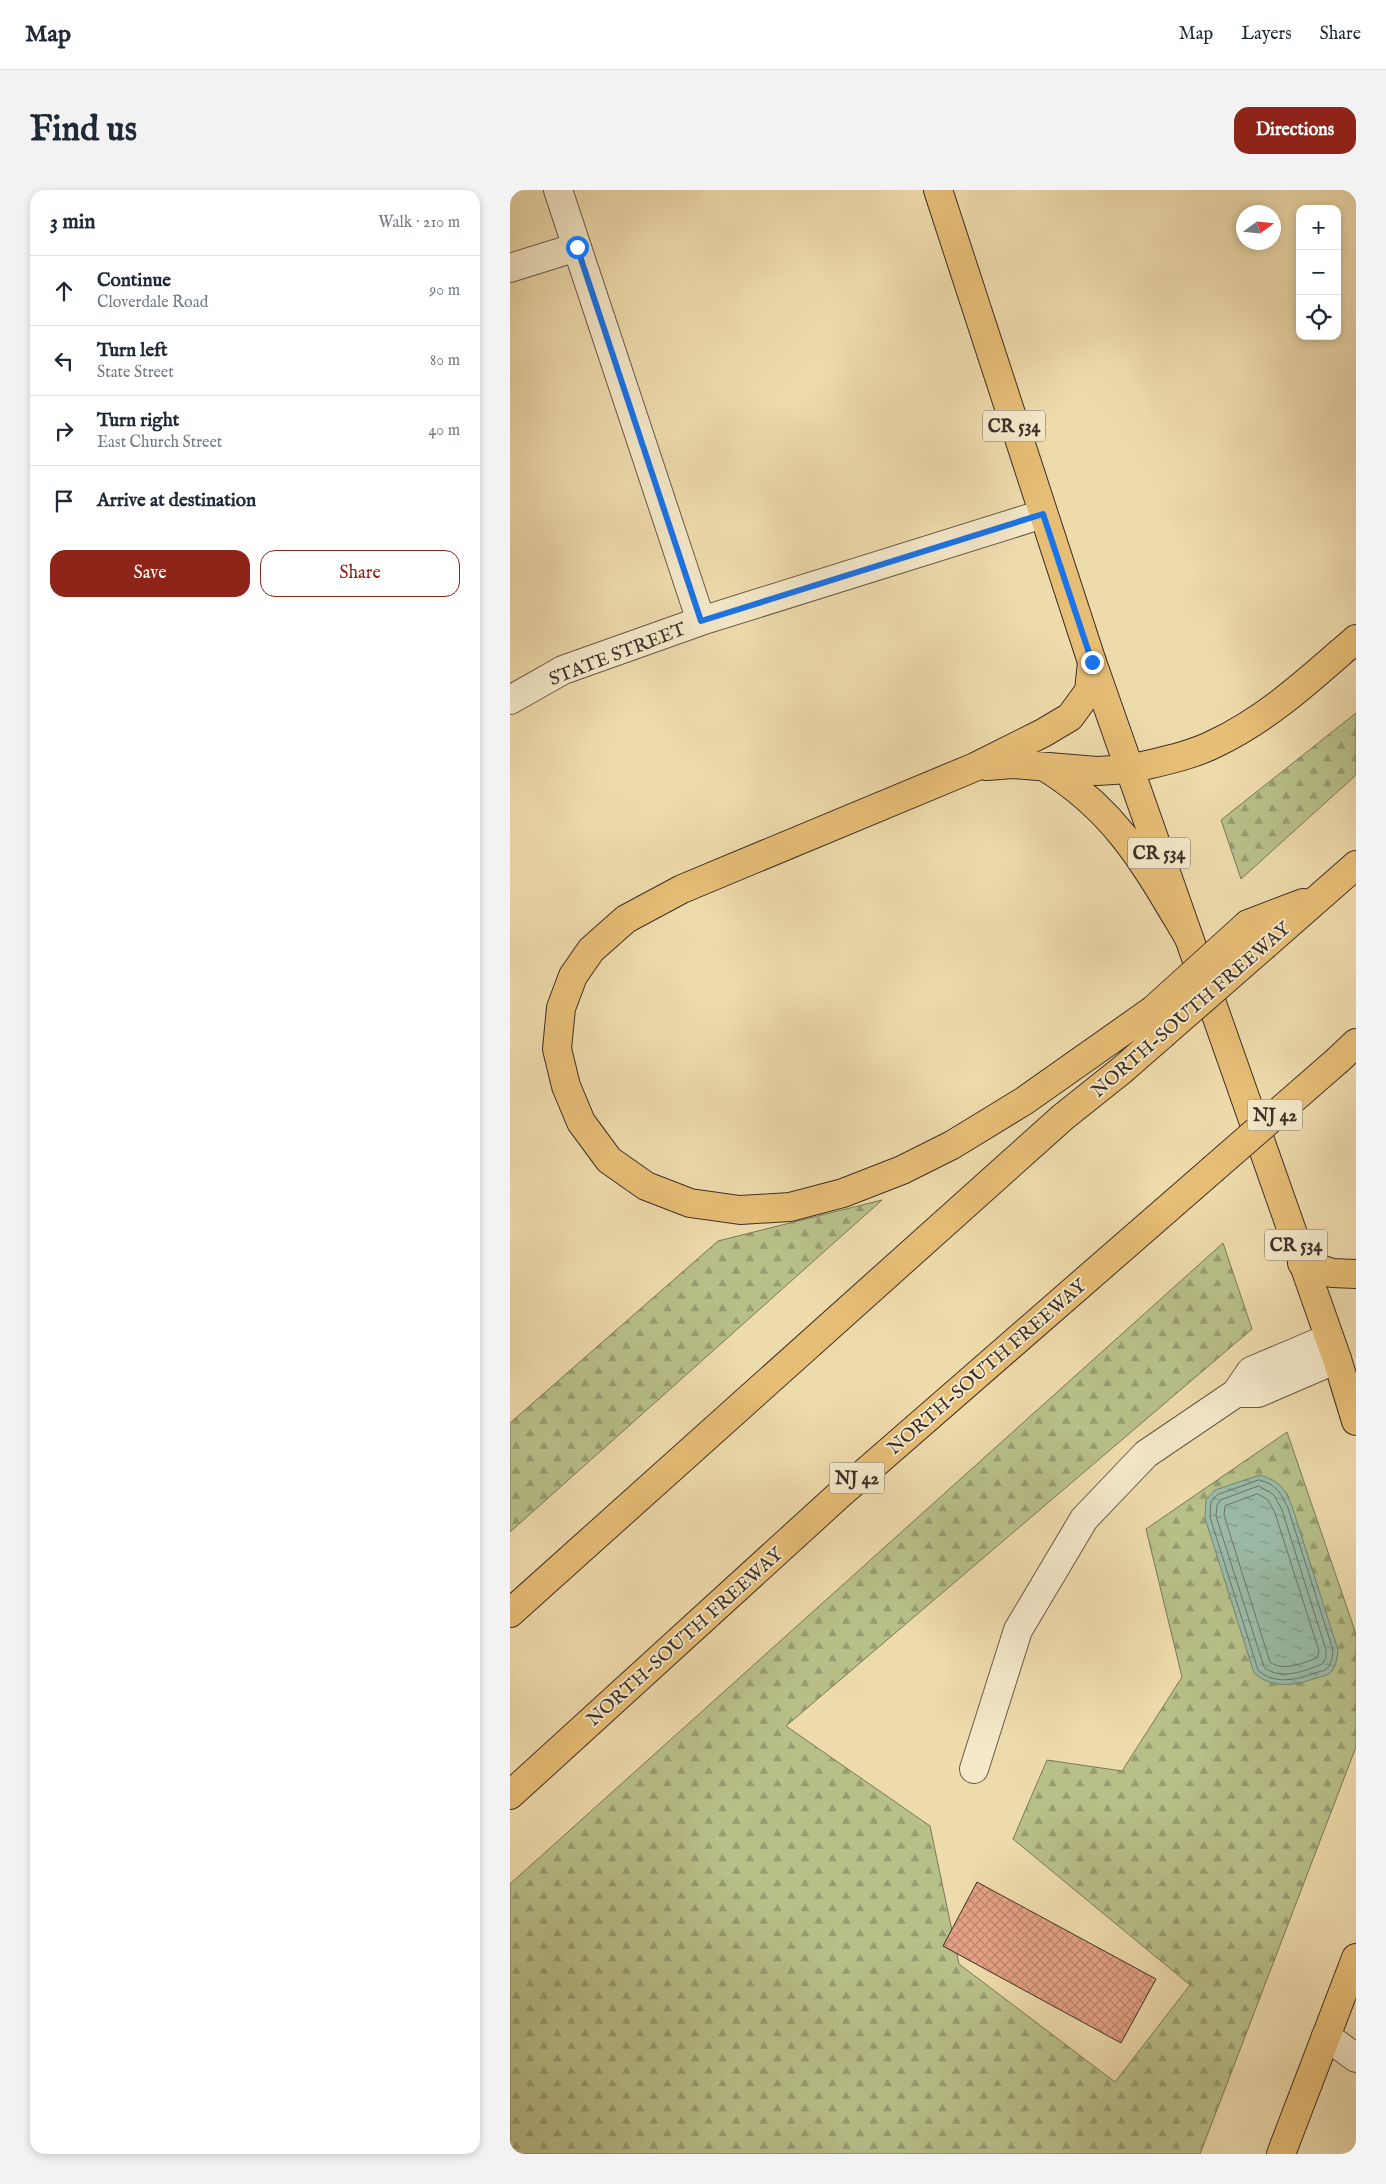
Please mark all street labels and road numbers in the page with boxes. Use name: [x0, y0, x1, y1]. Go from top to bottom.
road number: CR 534: [983, 410, 1045, 442]
street label: STATE STREET: [546, 618, 690, 692]
road number: CR 534: [1128, 838, 1190, 868]
street label: NORTH-SOUTH FREEWAY: [1087, 917, 1297, 1104]
road number: NJ 42: [1248, 1100, 1302, 1130]
road number: CR 534: [1265, 1230, 1327, 1260]
street label: NORTH-SOUTH FREEWAY: [883, 1274, 1093, 1461]
road number: NJ 42: [830, 1463, 884, 1494]
street label: NORTH-SOUTH FREEWAY: [582, 1542, 789, 1732]

